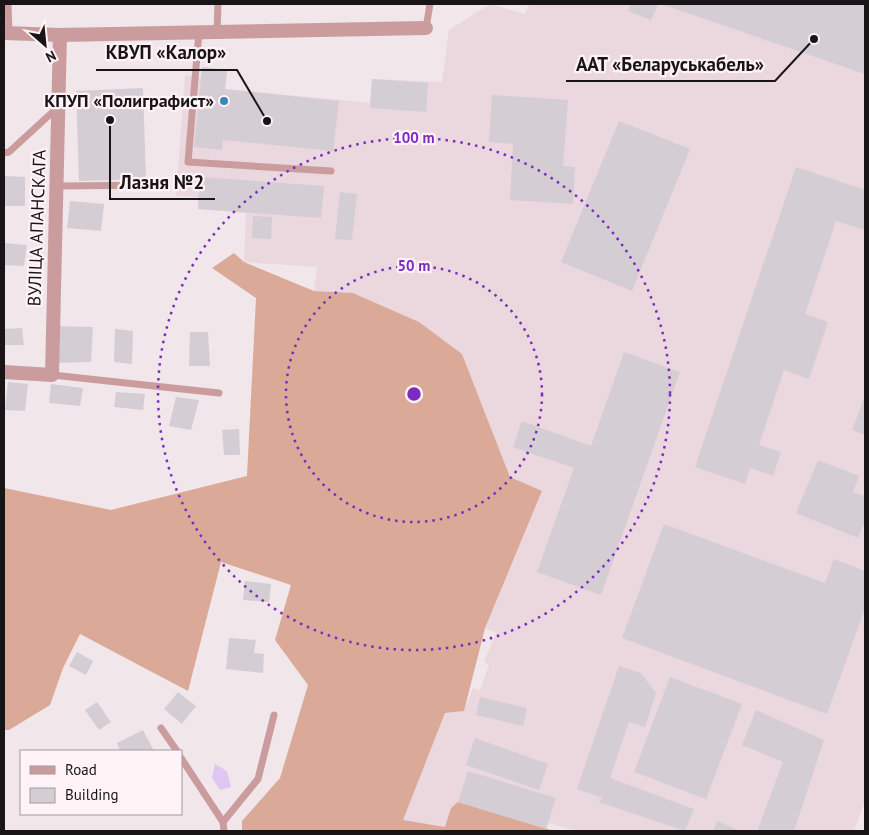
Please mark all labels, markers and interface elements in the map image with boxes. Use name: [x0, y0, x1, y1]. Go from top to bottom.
north arrow: [20, 20, 70, 70]
callout: КВУП «Калор»: [96, 36, 237, 70]
text: КВУП «Калор»: [106, 40, 226, 64]
text: N: [43, 46, 59, 67]
callout: ААТ «Беларуськабель»: [566, 47, 775, 81]
text: ААТ «Беларуськабель»: [576, 52, 764, 76]
place label: КПУП «Полиграфист»: [44, 89, 214, 112]
marker: КПУП «Полиграфист»: [218, 95, 230, 107]
text: 100 m: [393, 128, 435, 147]
street label: ВУЛІЦА АПАНСКАГА: [22, 149, 51, 307]
callout: Лазня №2: [110, 165, 215, 199]
text: Лазня №2: [119, 170, 204, 194]
text: 50 m: [398, 256, 430, 275]
centre of rings: [405, 385, 423, 403]
legend: [20, 750, 182, 815]
text: Road: [65, 760, 97, 779]
text: Building: [65, 785, 119, 804]

